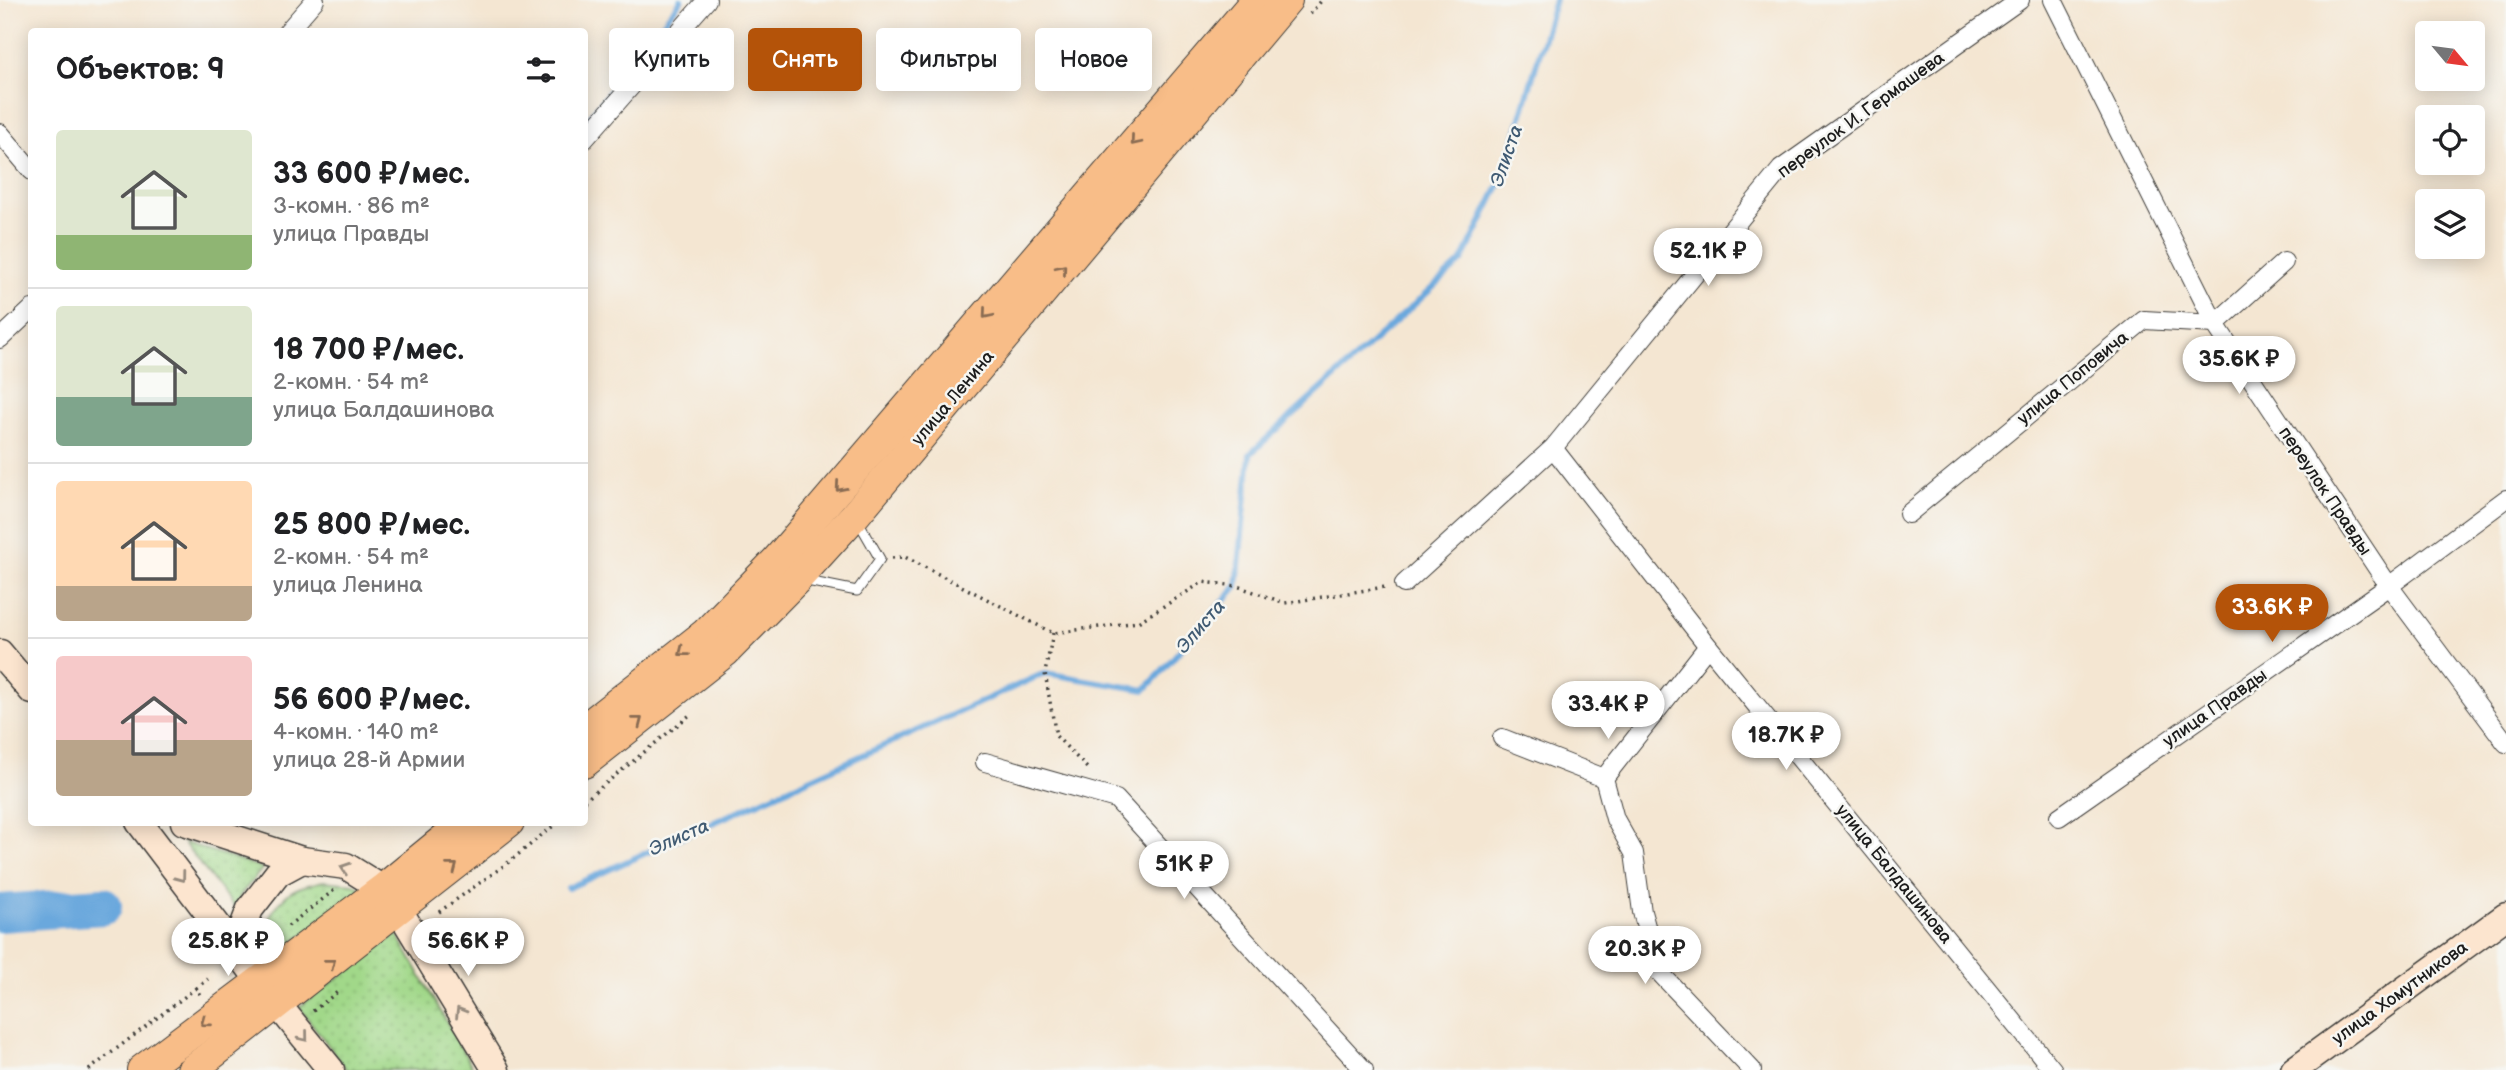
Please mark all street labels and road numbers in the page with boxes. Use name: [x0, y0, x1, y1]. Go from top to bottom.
street label: переулок И. Гермашева: [1773, 47, 1949, 183]
street label: улица Поповича: [2013, 327, 2133, 429]
street label: улица Ленина: [907, 346, 999, 450]
street label: переулок Правды: [2274, 423, 2376, 559]
street label: улица Правды: [2159, 664, 2271, 752]
street label: улица Балдашинова: [1831, 800, 1957, 948]
street label: улица Хомутникова: [2328, 937, 2472, 1049]

